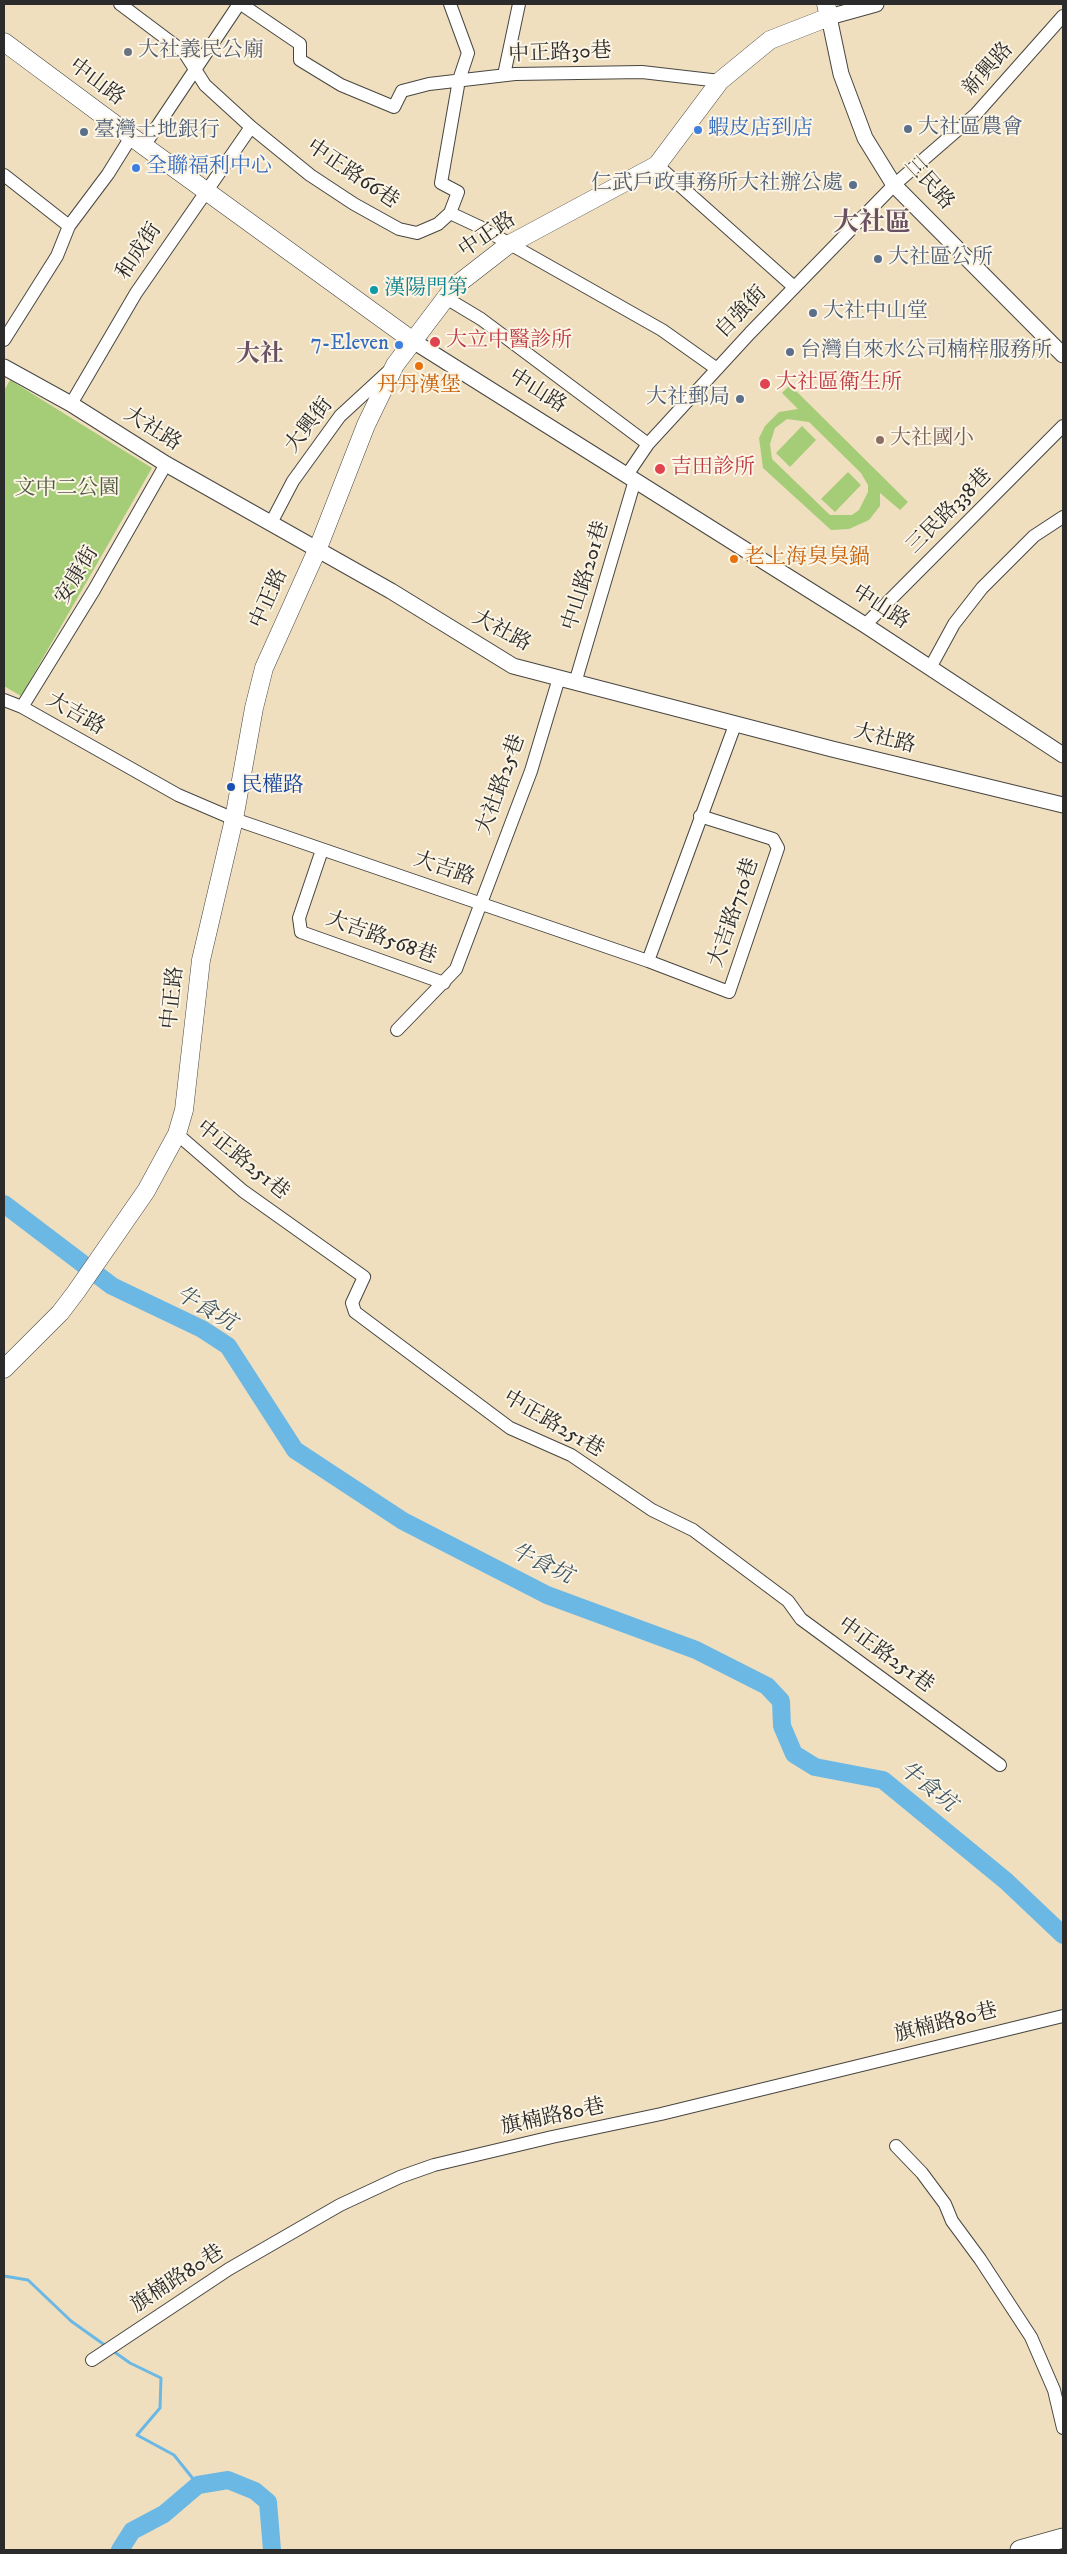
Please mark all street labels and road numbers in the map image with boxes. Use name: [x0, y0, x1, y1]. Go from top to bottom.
street label: 新興路: [959, 38, 1019, 102]
street label: 中正路30巷: [508, 40, 612, 68]
street label: 中山路: [63, 54, 129, 112]
street label: 中正路66巷: [301, 135, 403, 215]
street label: 三民路: [898, 152, 958, 216]
street label: 中正路: [455, 208, 521, 264]
street label: 和成街: [112, 219, 168, 285]
street label: 自強街: [711, 282, 773, 344]
street label: 中山路: [504, 365, 570, 419]
street label: 大興街: [281, 393, 339, 459]
street label: 大社路: [119, 403, 185, 457]
street label: 三民路338巷: [902, 464, 998, 560]
street label: 中山路201巷: [558, 518, 616, 634]
street label: 安康街: [51, 543, 105, 609]
street label: 中正路: [246, 565, 294, 633]
street label: 中山路: [847, 580, 913, 636]
street label: 大社路: [467, 606, 535, 658]
street label: 大吉路: [41, 688, 109, 742]
street label: 大社路: [850, 720, 918, 760]
street label: 大社路25巷: [472, 732, 532, 838]
street label: 大吉路: [410, 848, 478, 892]
street label: 大吉路710巷: [705, 855, 765, 971]
street label: 大吉路568巷: [322, 907, 440, 971]
street label: 中正路: [158, 965, 190, 1031]
street label: 中正路251巷: [190, 1116, 294, 1206]
street label: 中正路251巷: [498, 1386, 608, 1464]
street label: 中正路251巷: [832, 1613, 938, 1699]
street label: 旗楠路80巷: [892, 1999, 1000, 2049]
street label: 旗楠路80巷: [499, 2095, 607, 2141]
street label: 旗楠路80巷: [127, 2241, 229, 2319]

